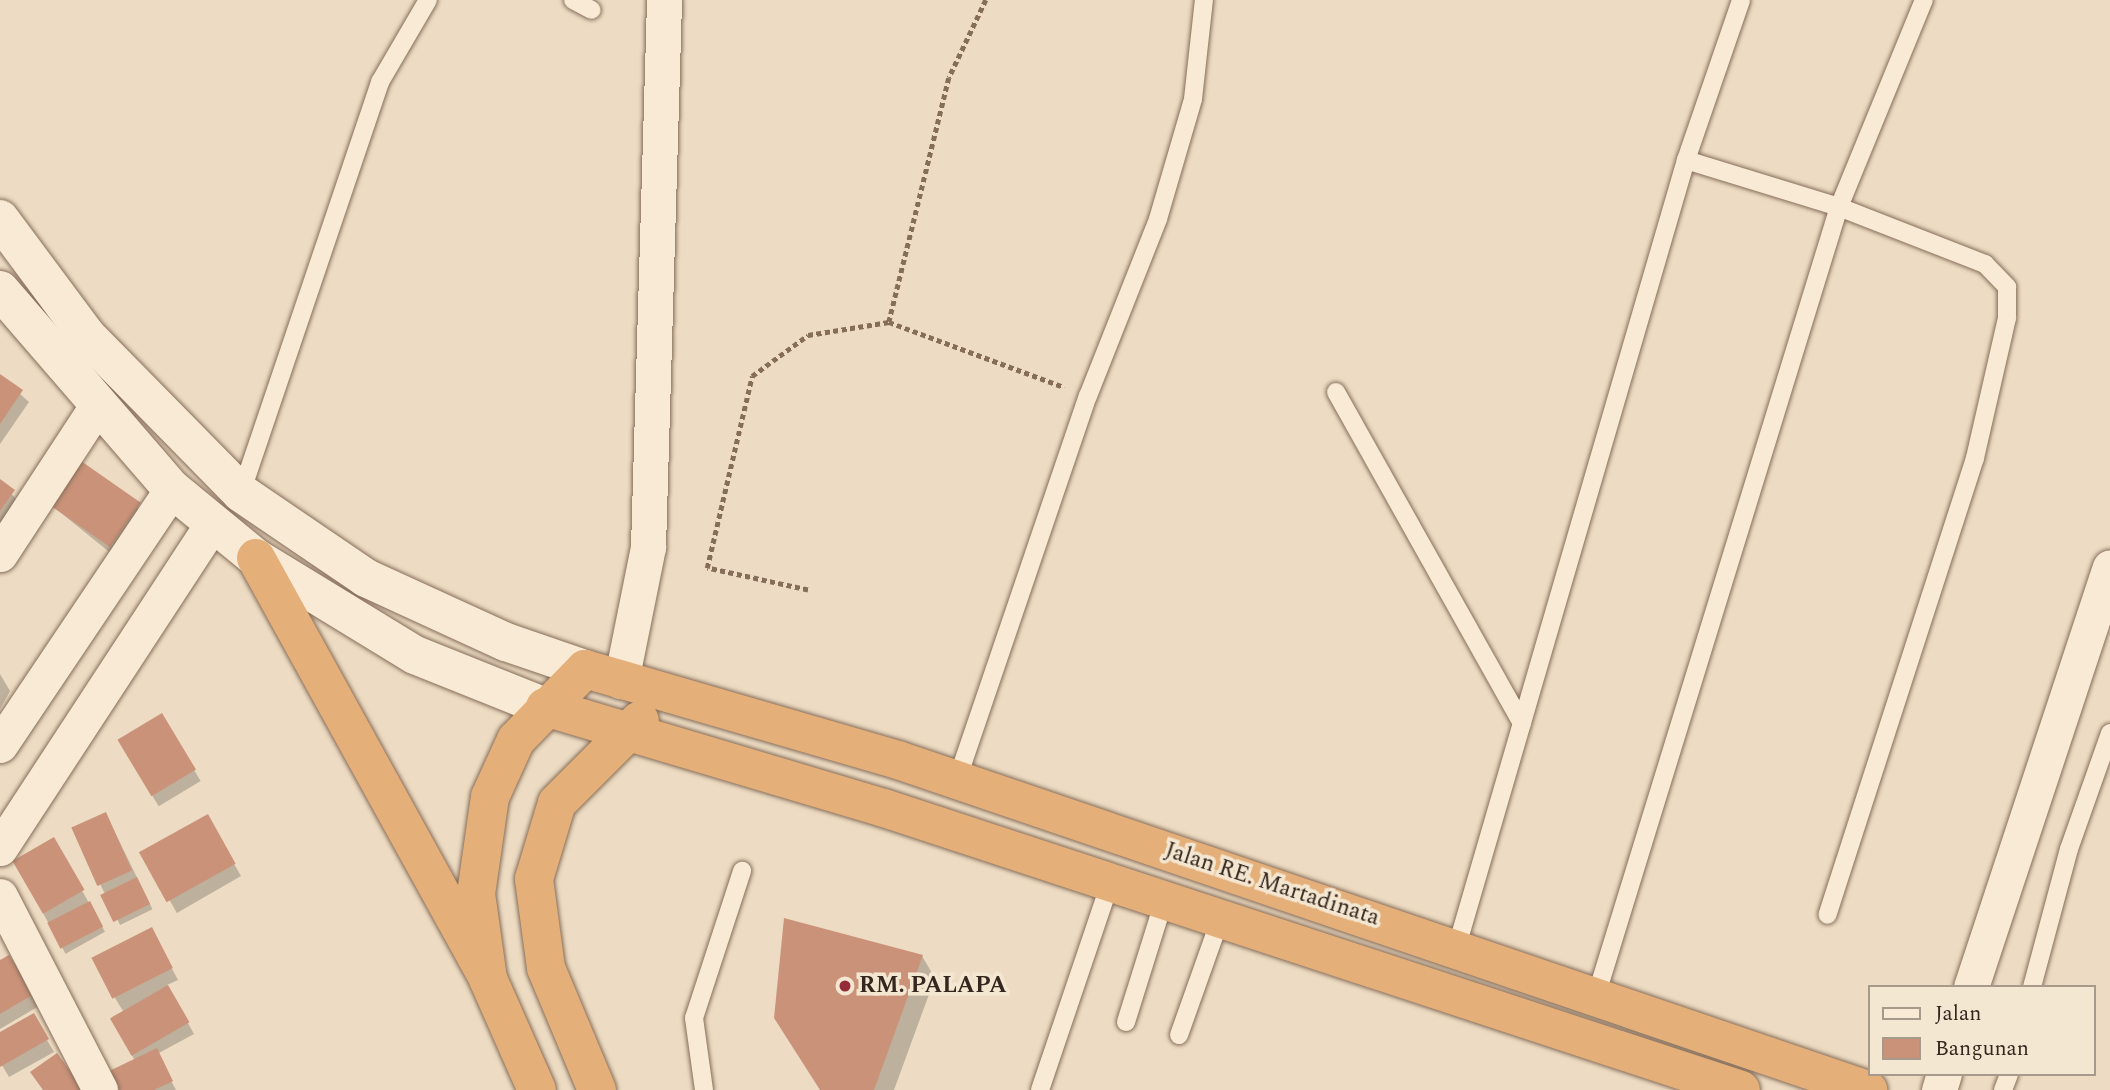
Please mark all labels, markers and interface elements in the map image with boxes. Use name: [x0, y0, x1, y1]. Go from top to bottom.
street label: Jalan RE. Martadinata: [1161, 837, 1383, 933]
place label: RM. PALAPA: [859, 972, 1007, 1000]
marker: RM. PALAPA: [837, 978, 853, 994]
legend: [1868, 985, 2096, 1076]
text: Jalan: [1935, 998, 1981, 1030]
text: Bangunan: [1935, 1033, 2029, 1065]

